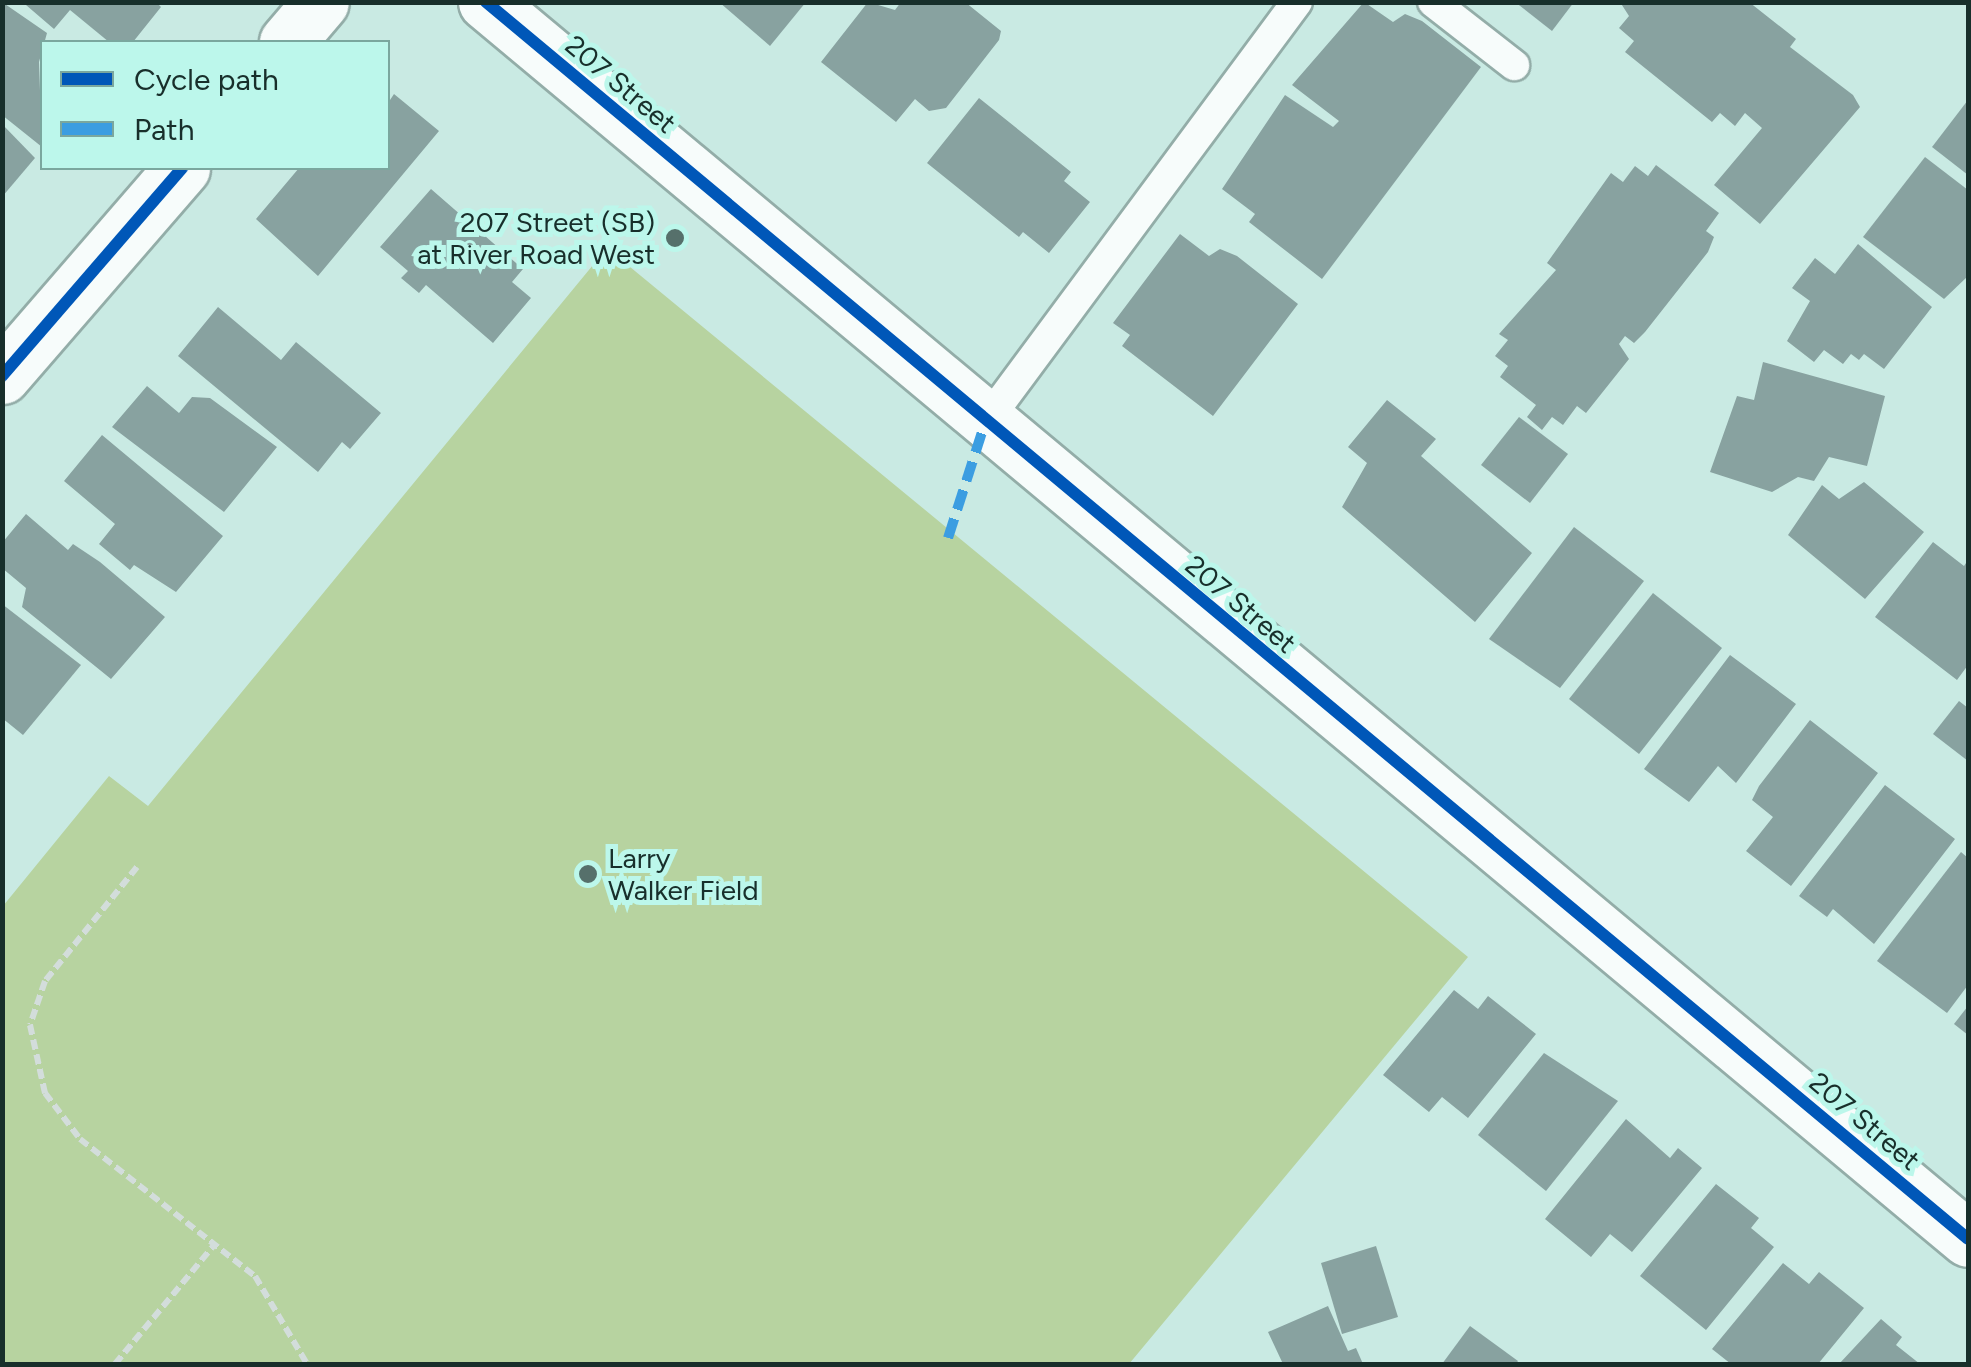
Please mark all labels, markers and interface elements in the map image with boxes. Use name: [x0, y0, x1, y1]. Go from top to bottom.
street label: 207 Street: [559, 28, 683, 140]
legend: [40, 40, 390, 170]
text: Cycle path: [134, 61, 279, 98]
text: Path: [134, 111, 194, 148]
place label: 207 Street (SB) at River Road West: [417, 205, 655, 271]
marker: 207 Street (SB) at River Road West: [664, 227, 686, 249]
street label: 207 Street: [1179, 548, 1303, 660]
place label: Larry Walker Field: [608, 841, 759, 907]
marker: Larry Walker Field: [577, 863, 599, 885]
street label: 207 Street: [1803, 1065, 1927, 1177]

